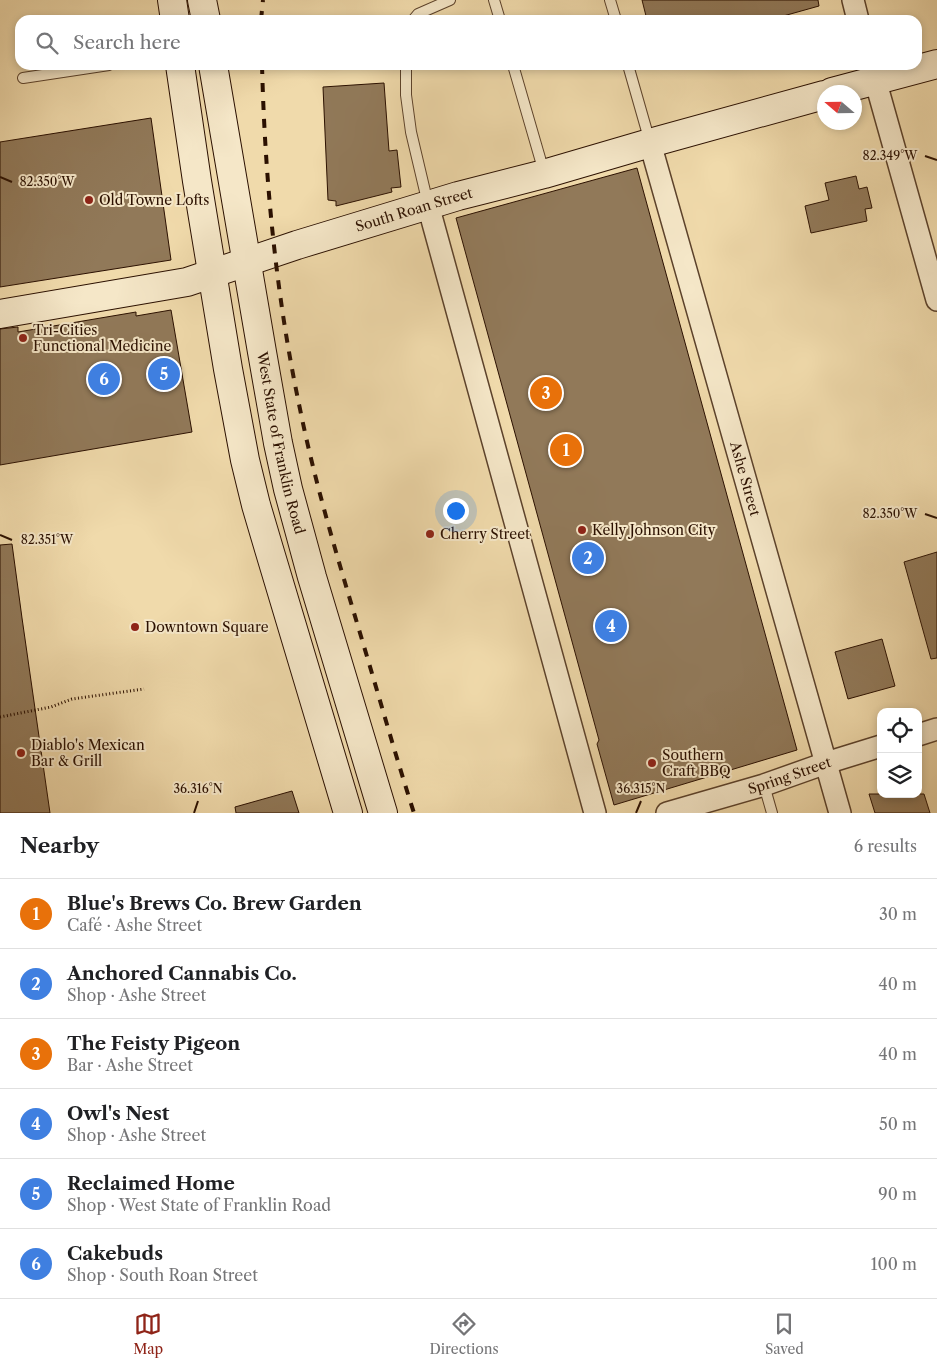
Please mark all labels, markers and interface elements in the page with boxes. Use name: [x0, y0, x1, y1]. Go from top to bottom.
search box: [15, 15, 922, 70]
icon: search: [33, 29, 61, 57]
text: Search here: [73, 31, 181, 54]
north arrow: [817, 85, 862, 130]
text: 82.349°W: [863, 148, 918, 163]
text: 82.350°W: [19, 174, 75, 189]
street label: South Roan Street: [353, 184, 474, 236]
place label: Old Towne Lofts: [99, 191, 209, 209]
marker: Old Towne Lofts: [83, 194, 95, 206]
place label: Tri-Cities Functional Medicine: [33, 321, 171, 355]
marker: Tri-Cities Functional Medicine: [17, 332, 29, 344]
street label: West State of Franklin Road: [253, 349, 309, 537]
pin: 5: [148, 355, 180, 393]
pin: 6: [88, 360, 120, 398]
pin: 3: [530, 374, 562, 412]
pin: 1: [550, 431, 582, 469]
street label: Ashe Street: [726, 439, 764, 518]
your location: [443, 498, 469, 524]
text: 82.350°W: [862, 506, 918, 521]
place label: Kelly Johnson City: [592, 521, 716, 539]
marker: Kelly Johnson City: [576, 524, 588, 536]
place label: Cherry Street: [440, 525, 530, 543]
marker: Cherry Street: [424, 528, 436, 540]
text: 82.351°W: [21, 532, 74, 547]
pin: 2: [572, 539, 604, 577]
pin: 4: [595, 607, 627, 645]
place label: Downtown Square: [145, 618, 269, 636]
marker: Downtown Square: [129, 621, 141, 633]
map controls: [877, 708, 922, 798]
button: locate: [877, 708, 922, 753]
place label: Diablo's Mexican Bar & Grill: [31, 736, 145, 770]
place label: Southern Craft BBQ: [662, 746, 731, 780]
marker: Diablo's Mexican Bar & Grill: [15, 747, 27, 759]
street label: Spring Street: [746, 753, 833, 798]
button: layers: [877, 753, 922, 798]
marker: Southern Craft BBQ: [646, 757, 658, 769]
text: 36.316°N: [173, 781, 223, 796]
text: 36.315°N: [617, 781, 666, 796]
text: Nearby: [20, 833, 99, 858]
text: 6 results: [854, 836, 917, 856]
text: Blue's Brews Co. Brew Garden: [67, 892, 362, 915]
text: 1: [32, 904, 40, 924]
text: 30 m: [879, 904, 917, 924]
text: Café · Ashe Street: [67, 915, 202, 935]
text: Anchored Cannabis Co.: [67, 962, 297, 985]
text: 2: [31, 974, 41, 994]
text: 40 m: [878, 974, 917, 994]
text: Shop · Ashe Street: [67, 985, 206, 1005]
text: The Feisty Pigeon: [67, 1032, 240, 1055]
text: 3: [31, 1044, 41, 1064]
text: 40 m: [878, 1044, 917, 1064]
text: Bar · Ashe Street: [67, 1055, 193, 1075]
text: Owl's Nest: [67, 1102, 169, 1125]
text: 4: [31, 1114, 41, 1134]
text: 50 m: [879, 1114, 917, 1134]
text: Shop · Ashe Street: [67, 1125, 206, 1145]
text: Reclaimed Home: [67, 1172, 235, 1195]
text: 5: [32, 1184, 40, 1204]
text: 90 m: [878, 1184, 917, 1204]
text: Shop · West State of Franklin Road: [67, 1195, 331, 1215]
text: Cakebuds: [67, 1242, 163, 1265]
text: 6: [31, 1254, 41, 1274]
text: 100 m: [871, 1254, 917, 1274]
text: Shop · South Roan Street: [67, 1265, 258, 1285]
tab: Map: [133, 1310, 163, 1358]
tab: Directions: [429, 1310, 499, 1358]
tab: Saved: [765, 1310, 804, 1358]

